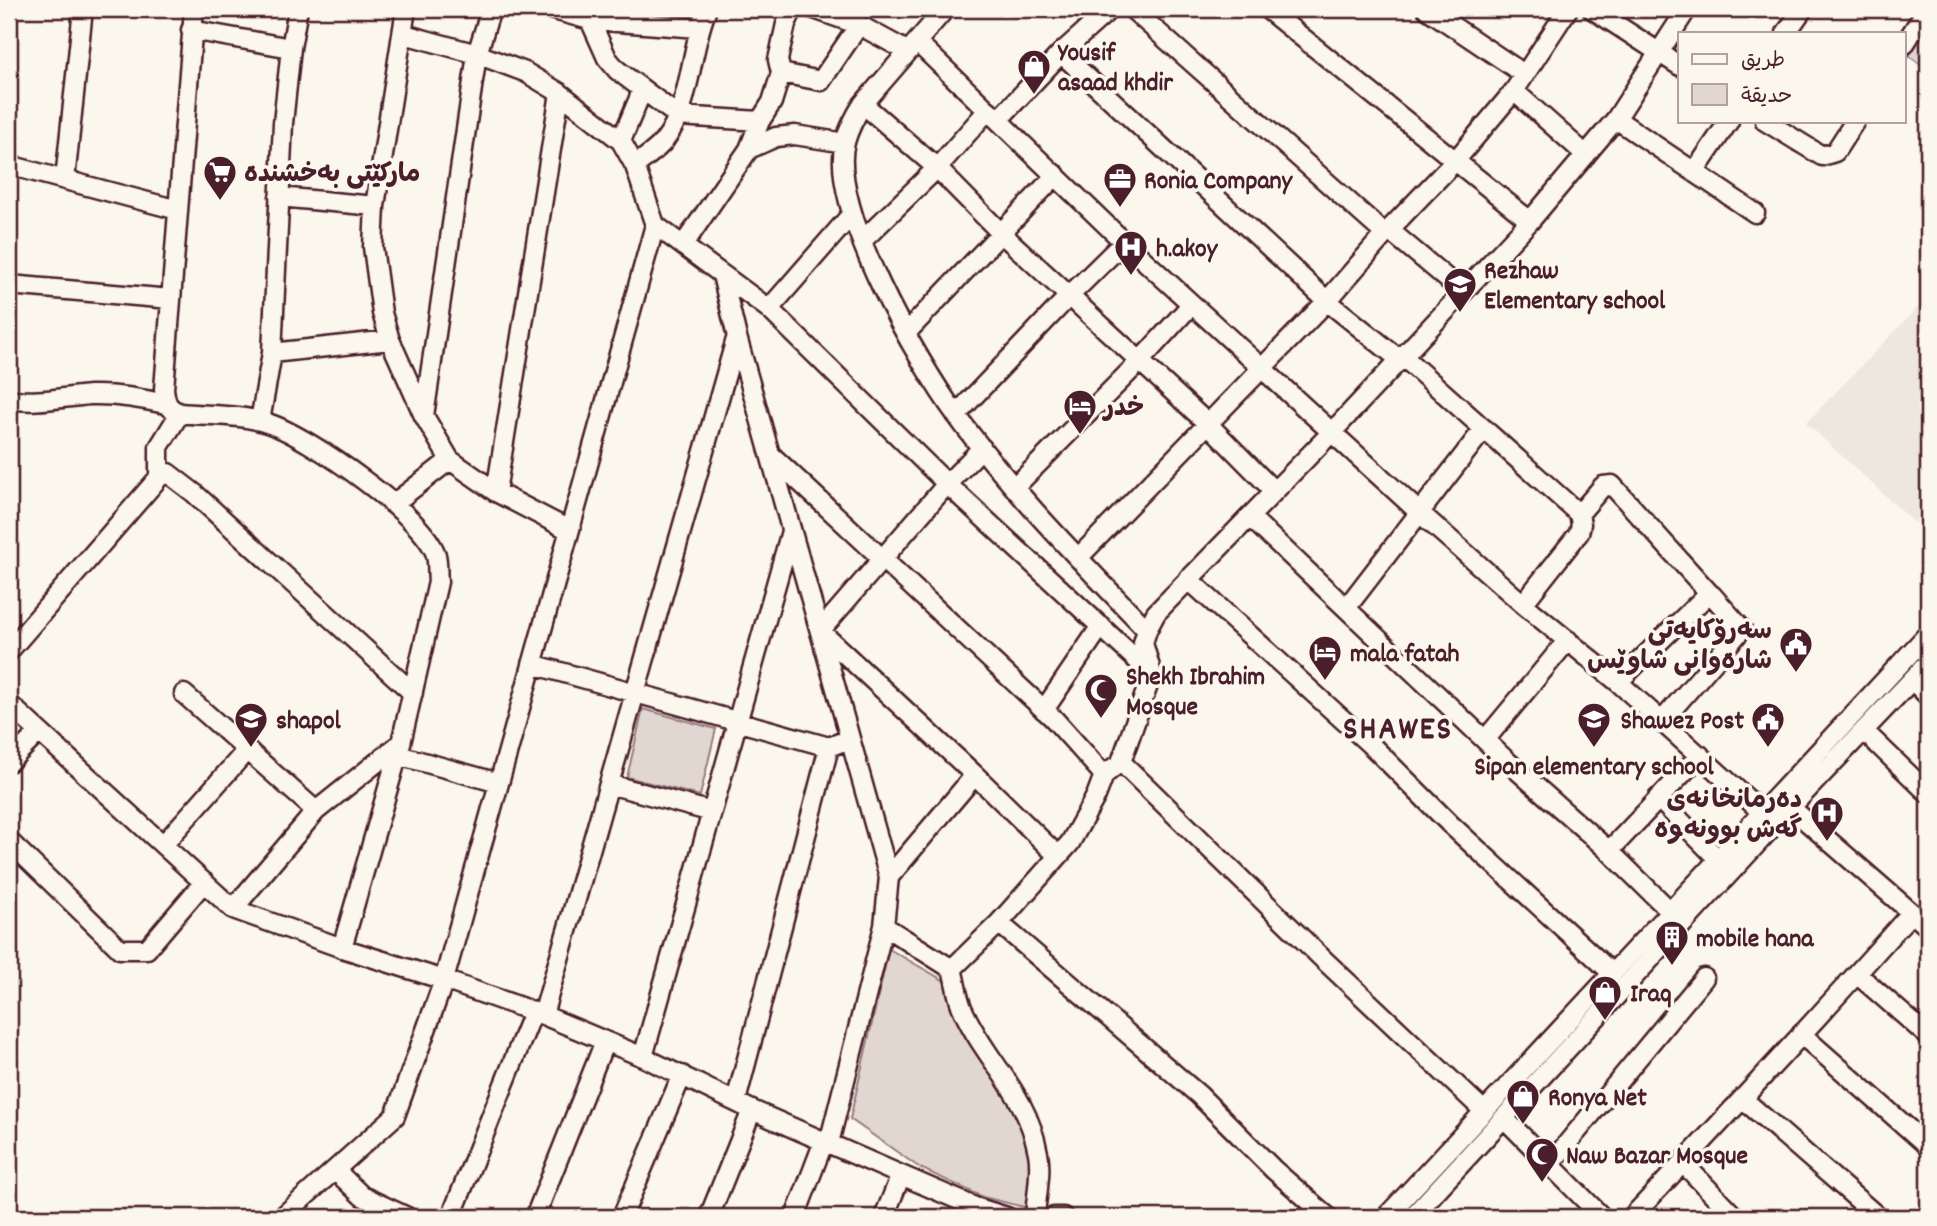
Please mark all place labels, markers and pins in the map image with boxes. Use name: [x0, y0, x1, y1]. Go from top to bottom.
place label: Yousif asaad khdir: [1057, 36, 1173, 103]
shop icon: Yousif asaad khdir: [1015, 47, 1053, 96]
supermarket icon: مارکێتی بەخشندە: [201, 153, 239, 202]
place label: مارکێتی بەخشندە: [244, 157, 420, 194]
office icon: Ronia Company: [1101, 160, 1139, 209]
place label: Ronia Company: [1144, 164, 1294, 201]
hospital icon: h.akoy: [1112, 228, 1150, 277]
place label: h.akoy: [1156, 232, 1219, 269]
place label: Rezhaw Elementary school: [1484, 254, 1666, 321]
school or university icon: Rezhaw Elementary school: [1441, 265, 1479, 314]
hotel icon: خدر: [1061, 387, 1099, 436]
place label: خدر: [1102, 391, 1144, 428]
place label: سەرۆکایەتی شارەوانی شاوێس: [1587, 614, 1772, 681]
public building icon: سەرۆکایەتی شارەوانی شاوێس: [1777, 625, 1815, 674]
hotel icon: mala fatah: [1306, 633, 1344, 682]
place label: mala fatah: [1350, 637, 1460, 674]
place label: Shekh Ibrahim Mosque: [1126, 660, 1265, 727]
mosque icon: Shekh Ibrahim Mosque: [1082, 671, 1120, 720]
school or university icon: shapol: [232, 700, 270, 749]
school or university icon: Sipan elementary school: [1575, 700, 1613, 749]
public building icon: Shawez Post: [1749, 700, 1787, 749]
place label: shapol: [276, 704, 342, 741]
place label: Shawez Post: [1620, 704, 1744, 741]
place label: Sipan elementary school: [1474, 750, 1714, 787]
place label: دەرمانخانەی گەش بوونەوە: [1654, 783, 1802, 850]
hospital icon: دەرمانخانەی گەش بوونەوە: [1808, 794, 1846, 843]
building icon: mobile hana: [1653, 918, 1691, 967]
place label: mobile hana: [1696, 922, 1814, 959]
shop icon: Iraq: [1586, 973, 1624, 1022]
place label: Iraq: [1630, 977, 1671, 1014]
shop icon: Ronya Net: [1504, 1077, 1542, 1126]
place label: Ronya Net: [1548, 1081, 1647, 1118]
mosque icon: Naw Bazar Mosque: [1523, 1135, 1561, 1184]
place label: Naw Bazar Mosque: [1566, 1139, 1748, 1176]

